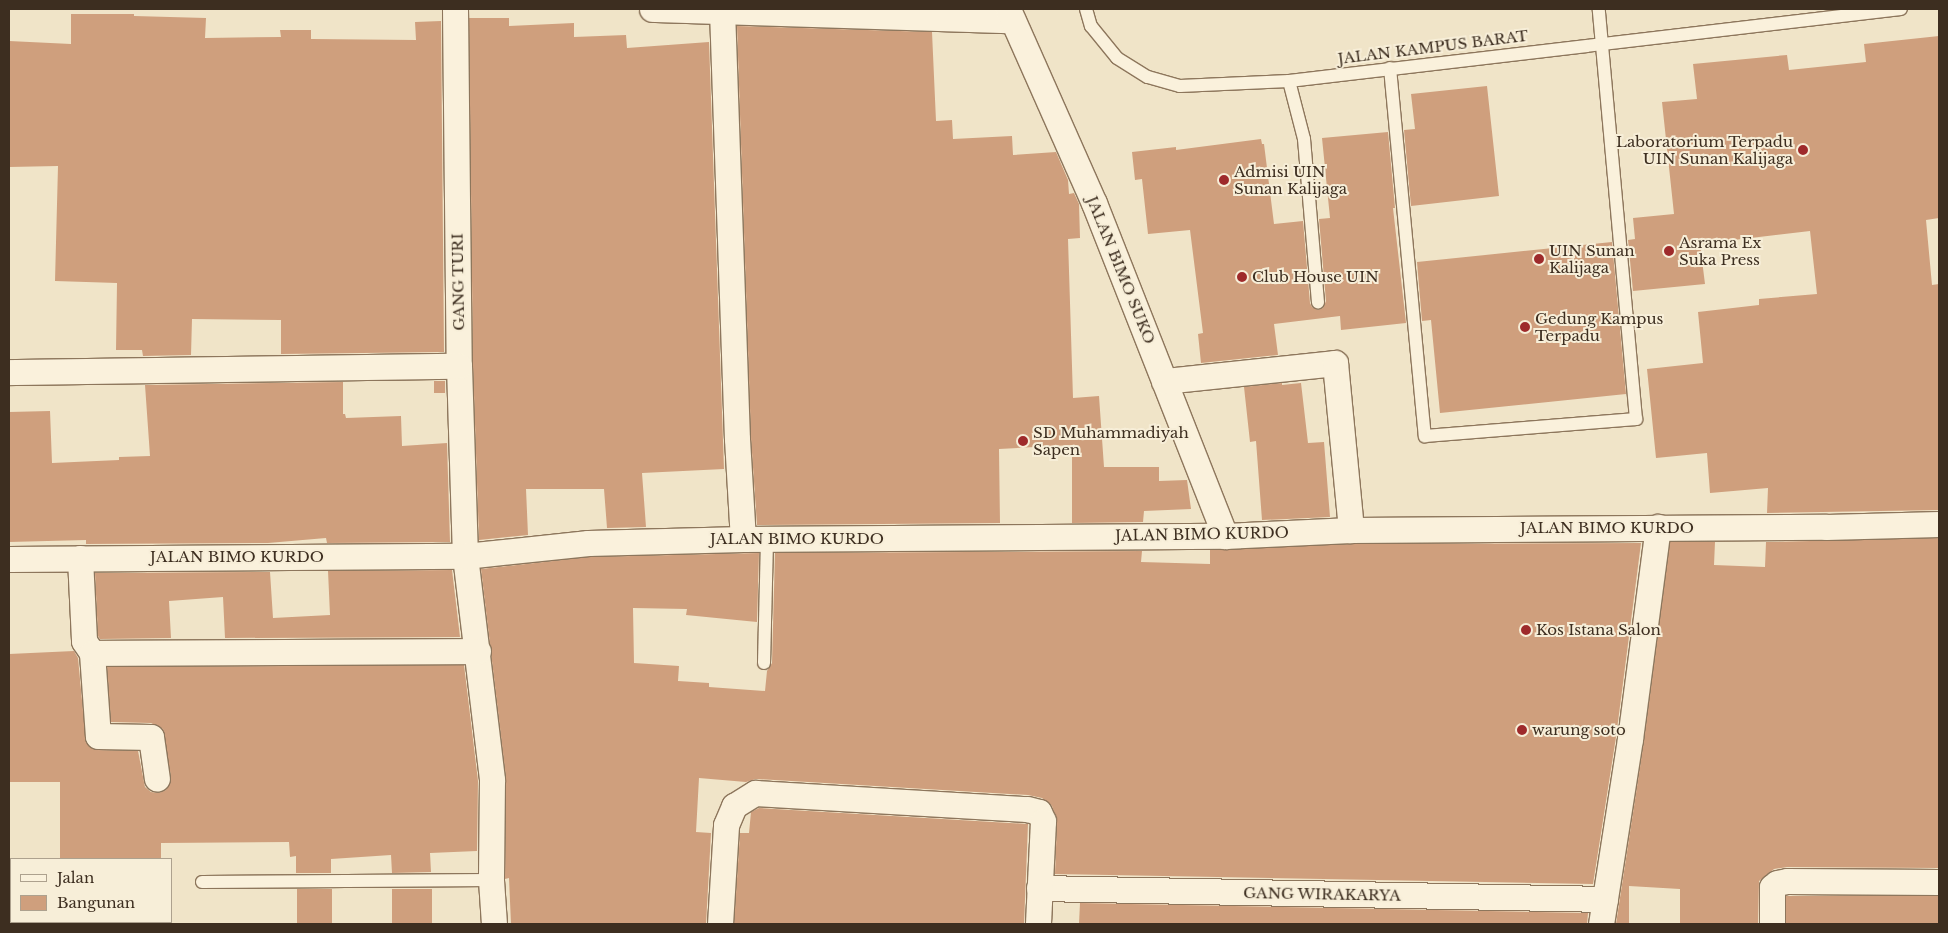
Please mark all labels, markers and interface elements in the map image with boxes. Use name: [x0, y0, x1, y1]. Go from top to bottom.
street label: JALAN KAMPUS BARAT: [1337, 26, 1529, 68]
place label: Laboratorium Terpadu UIN Sunan Kalijaga: [1616, 132, 1793, 167]
marker: Laboratorium Terpadu UIN Sunan Kalijaga: [1797, 144, 1809, 156]
place label: Admisi UIN Sunan Kalijaga: [1234, 162, 1347, 197]
marker: Admisi UIN Sunan Kalijaga: [1218, 174, 1230, 186]
street label: JALAN BIMO SUKO: [1083, 193, 1159, 347]
street label: GANG TURI: [448, 233, 468, 331]
place label: Asrama Ex Suka Press: [1679, 233, 1762, 268]
place label: UIN Sunan Kalijaga: [1549, 241, 1635, 276]
marker: Asrama Ex Suka Press: [1663, 245, 1675, 257]
marker: UIN Sunan Kalijaga: [1533, 253, 1545, 265]
place label: Club House UIN: [1252, 268, 1379, 286]
marker: Club House UIN: [1236, 271, 1248, 283]
place label: Gedung Kampus Terpadu: [1535, 309, 1664, 344]
marker: Gedung Kampus Terpadu: [1519, 321, 1531, 333]
place label: SD Muhammadiyah Sapen: [1033, 423, 1189, 458]
marker: SD Muhammadiyah Sapen: [1017, 435, 1029, 447]
street label: JALAN BIMO KURDO: [1520, 519, 1694, 537]
street label: JALAN BIMO KURDO: [1115, 523, 1289, 545]
street label: JALAN BIMO KURDO: [710, 530, 884, 548]
street label: JALAN BIMO KURDO: [150, 548, 324, 566]
place label: Kos Istana Salon: [1536, 621, 1661, 639]
marker: Kos Istana Salon: [1520, 624, 1532, 636]
place label: warung soto: [1532, 721, 1626, 739]
marker: warung soto: [1516, 724, 1528, 736]
legend: [10, 858, 172, 923]
text: Jalan: [57, 868, 94, 887]
street label: GANG WIRAKARYA: [1243, 884, 1401, 904]
text: Bangunan: [57, 893, 135, 912]

